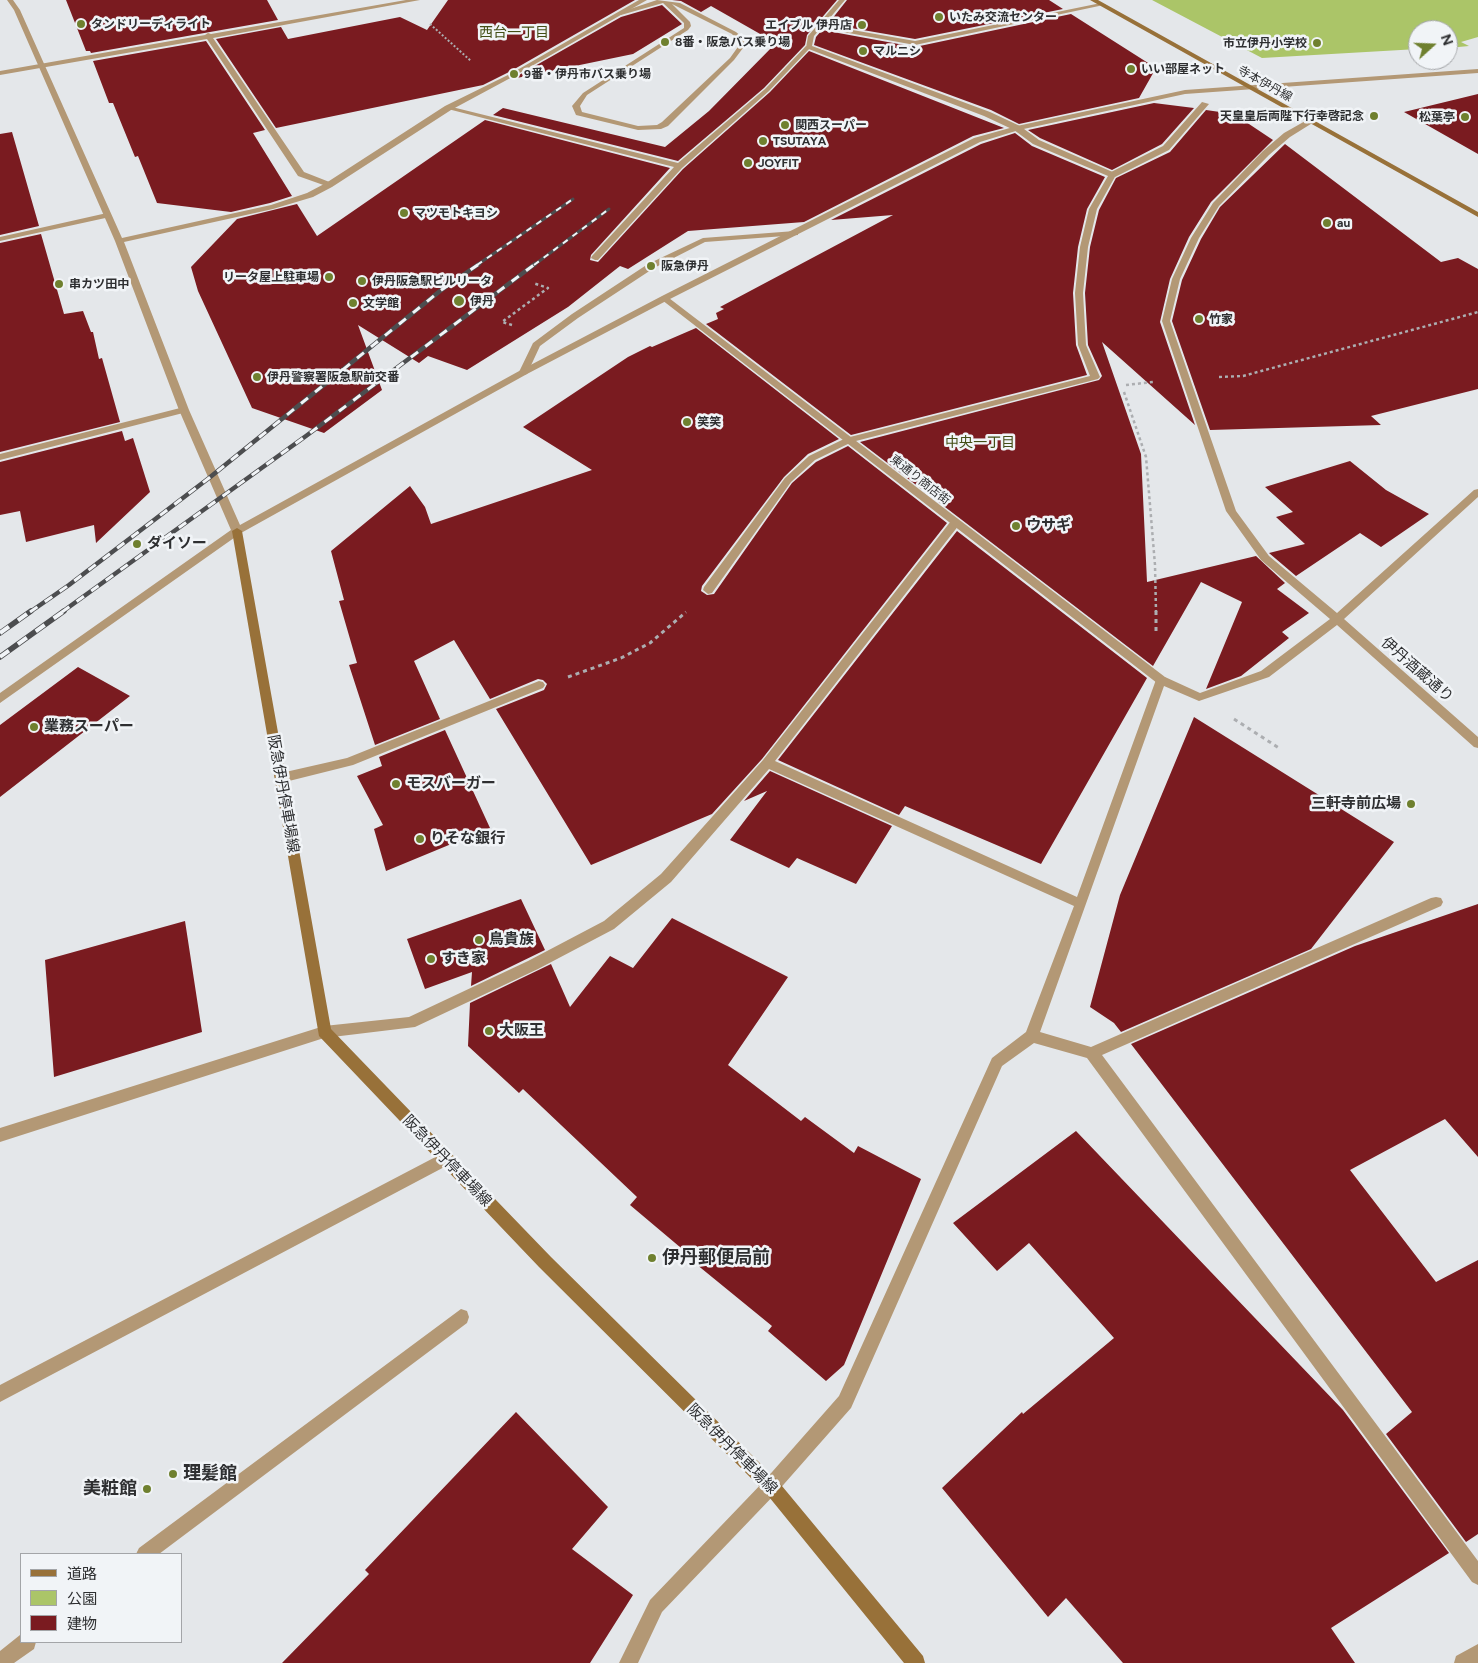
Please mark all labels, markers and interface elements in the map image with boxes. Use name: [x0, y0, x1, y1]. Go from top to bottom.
place label: いたみ交流センター: [949, 10, 1057, 24]
marker: いたみ交流センター: [933, 11, 945, 23]
place label: タンドリーディライト: [91, 17, 211, 31]
marker: タンドリーディライト: [75, 18, 87, 30]
place label: エイブル 伊丹店: [765, 18, 852, 32]
marker: エイブル 伊丹店: [856, 19, 868, 31]
north arrow: [1408, 20, 1458, 70]
district label: 西台一丁目: [479, 25, 549, 41]
text: N: [1437, 32, 1456, 48]
place label: 8番・阪急バス乗り場: [675, 35, 790, 49]
marker: 8番・阪急バス乗り場: [659, 36, 671, 48]
place label: 市立伊丹小学校: [1223, 36, 1307, 50]
marker: 市立伊丹小学校: [1311, 37, 1323, 49]
place label: マルニシ: [873, 44, 921, 58]
marker: マルニシ: [857, 45, 869, 57]
place label: いい部屋ネット: [1141, 62, 1225, 76]
marker: いい部屋ネット: [1125, 63, 1137, 75]
street label: 寺本伊丹線: [1235, 63, 1295, 105]
place label: 9番・伊丹市バス乗り場: [524, 67, 651, 81]
marker: 9番・伊丹市バス乗り場: [508, 68, 520, 80]
place label: 天皇皇后両陛下行幸啓記念: [1220, 109, 1364, 123]
marker: 天皇皇后両陛下行幸啓記念: [1368, 110, 1380, 122]
place label: 松葉亭: [1419, 110, 1455, 124]
marker: 松葉亭: [1459, 111, 1471, 123]
place label: 関西スーパー: [795, 118, 867, 132]
marker: 関西スーパー: [779, 119, 791, 131]
place label: TSUTAYA: [773, 134, 826, 148]
marker: TSUTAYA: [757, 135, 769, 147]
place label: JOYFIT: [758, 156, 799, 170]
marker: JOYFIT: [742, 157, 754, 169]
place label: マツモトキヨシ: [414, 206, 498, 220]
marker: マツモトキヨシ: [398, 207, 410, 219]
place label: au: [1337, 216, 1350, 230]
marker: au: [1321, 217, 1333, 229]
place label: 阪急伊丹: [661, 259, 709, 273]
marker: 阪急伊丹: [645, 260, 657, 272]
place label: リータ屋上駐車場: [223, 270, 319, 284]
marker: リータ屋上駐車場: [323, 271, 335, 283]
place label: 伊丹阪急駅ビルリータ: [372, 274, 492, 288]
marker: 伊丹阪急駅ビルリータ: [356, 275, 368, 287]
place label: 串カツ田中: [69, 277, 129, 291]
marker: 串カツ田中: [53, 278, 65, 290]
marker: 伊丹: [452, 294, 466, 308]
place label: 伊丹: [470, 294, 494, 308]
place label: 文学館: [363, 296, 399, 310]
marker: 文学館: [347, 297, 359, 309]
place label: 竹家: [1209, 312, 1233, 326]
marker: 竹家: [1193, 313, 1205, 325]
place label: 伊丹警察署阪急駅前交番: [267, 370, 399, 384]
marker: 伊丹警察署阪急駅前交番: [251, 371, 263, 383]
place label: 笑笑: [697, 415, 721, 429]
marker: 笑笑: [681, 416, 693, 428]
district label: 中央一丁目: [945, 435, 1015, 451]
street label: 東通り商店街: [887, 452, 953, 508]
place label: ウサギ: [1026, 517, 1071, 535]
marker: ウサギ: [1010, 520, 1022, 532]
place label: ダイソー: [147, 535, 207, 553]
marker: ダイソー: [131, 538, 143, 550]
street label: 伊丹酒蔵通り: [1377, 634, 1457, 706]
place label: 業務スーパー: [44, 718, 134, 736]
marker: 業務スーパー: [28, 721, 40, 733]
street label: 阪急伊丹停車場線: [264, 733, 302, 855]
place label: モスバーガー: [406, 775, 496, 793]
marker: モスバーガー: [390, 778, 402, 790]
place label: 三軒寺前広場: [1311, 795, 1401, 813]
marker: 三軒寺前広場: [1405, 798, 1417, 810]
place label: りそな銀行: [430, 830, 505, 848]
marker: りそな銀行: [414, 833, 426, 845]
place label: 鳥貴族: [489, 931, 534, 949]
marker: 鳥貴族: [473, 934, 485, 946]
place label: すき家: [441, 950, 486, 968]
marker: すき家: [425, 953, 437, 965]
place label: 大阪王: [499, 1022, 544, 1040]
marker: 大阪王: [483, 1025, 495, 1037]
street label: 阪急伊丹停車場線: [399, 1112, 495, 1210]
place label: 伊丹郵便局前: [662, 1247, 770, 1269]
marker: 伊丹郵便局前: [646, 1252, 658, 1264]
street label: 阪急伊丹停車場線: [683, 1400, 781, 1498]
place label: 理髪館: [183, 1463, 237, 1485]
marker: 理髪館: [167, 1468, 179, 1480]
place label: 美粧館: [83, 1478, 137, 1500]
marker: 美粧館: [141, 1483, 153, 1495]
legend: [20, 1553, 182, 1643]
text: 道路: [67, 1565, 97, 1583]
text: 公園: [67, 1590, 97, 1608]
text: 建物: [67, 1615, 97, 1633]

